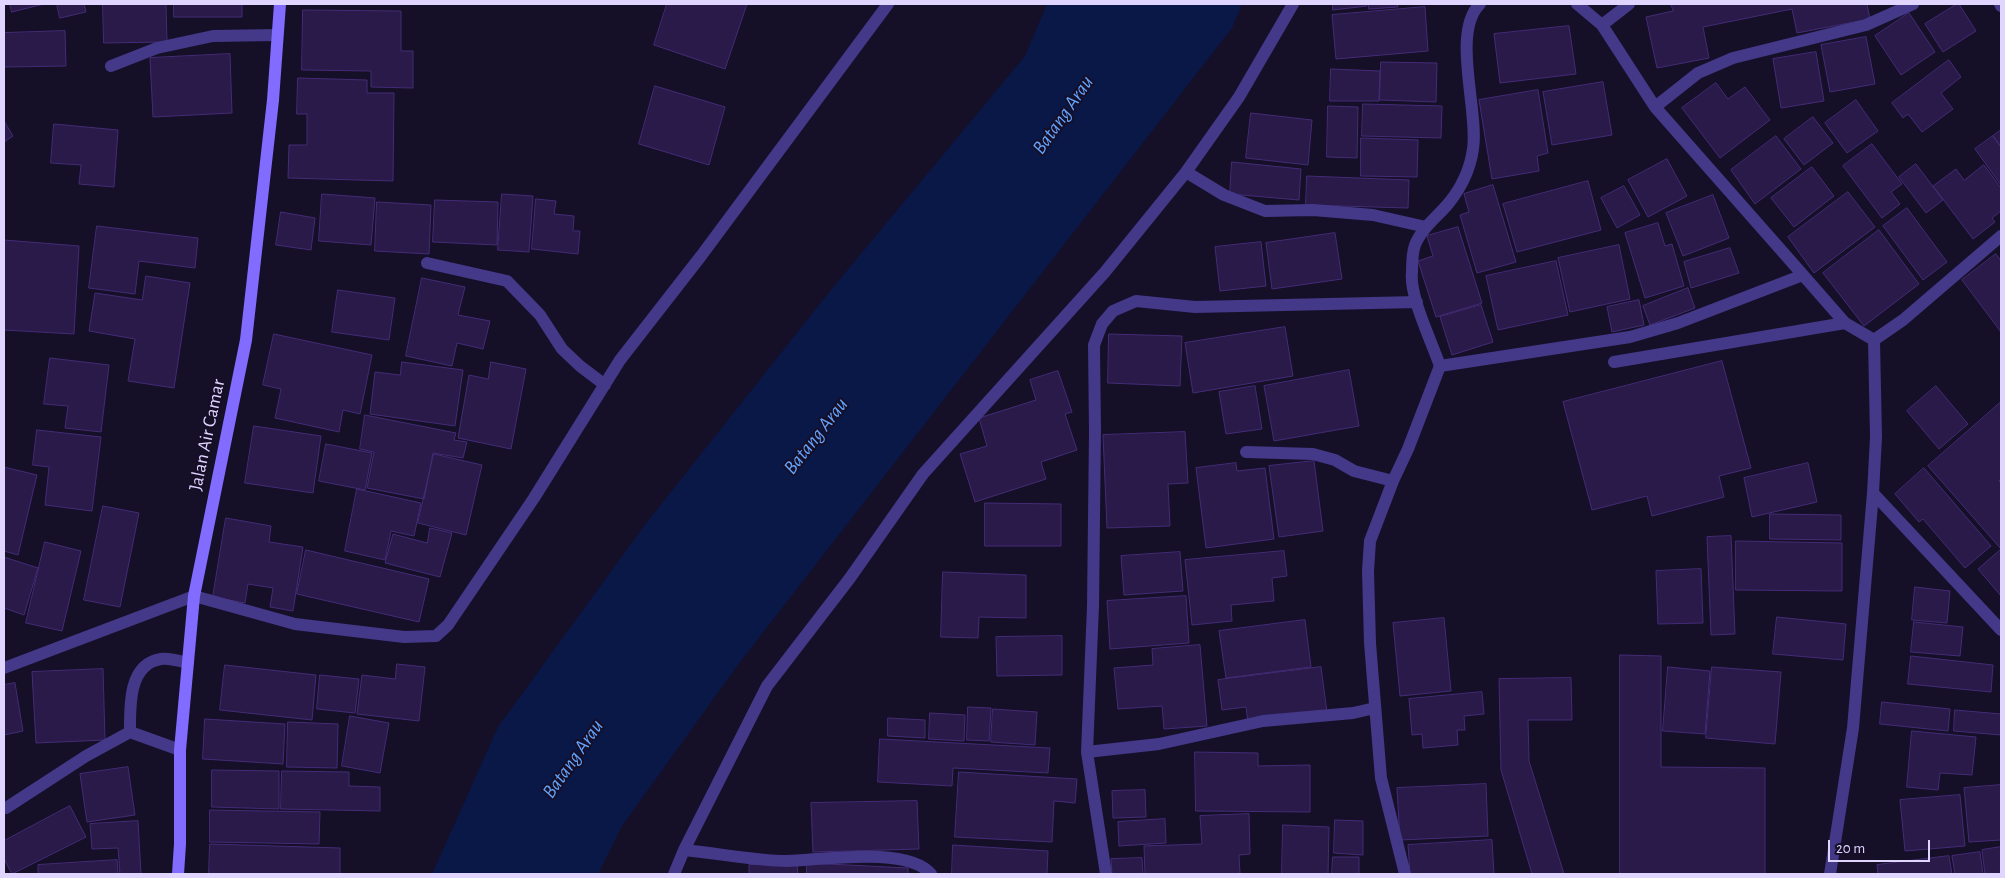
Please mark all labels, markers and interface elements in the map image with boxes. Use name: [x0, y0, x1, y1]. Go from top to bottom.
water label: Batang Arau: [1027, 71, 1099, 159]
street label: Jalan Air Camar: [184, 377, 230, 493]
water label: Batang Arau: [779, 393, 853, 479]
water label: Batang Arau: [537, 715, 609, 803]
scale bar: [1830, 830, 1932, 862]
text: 20 m: [1836, 841, 1865, 856]

